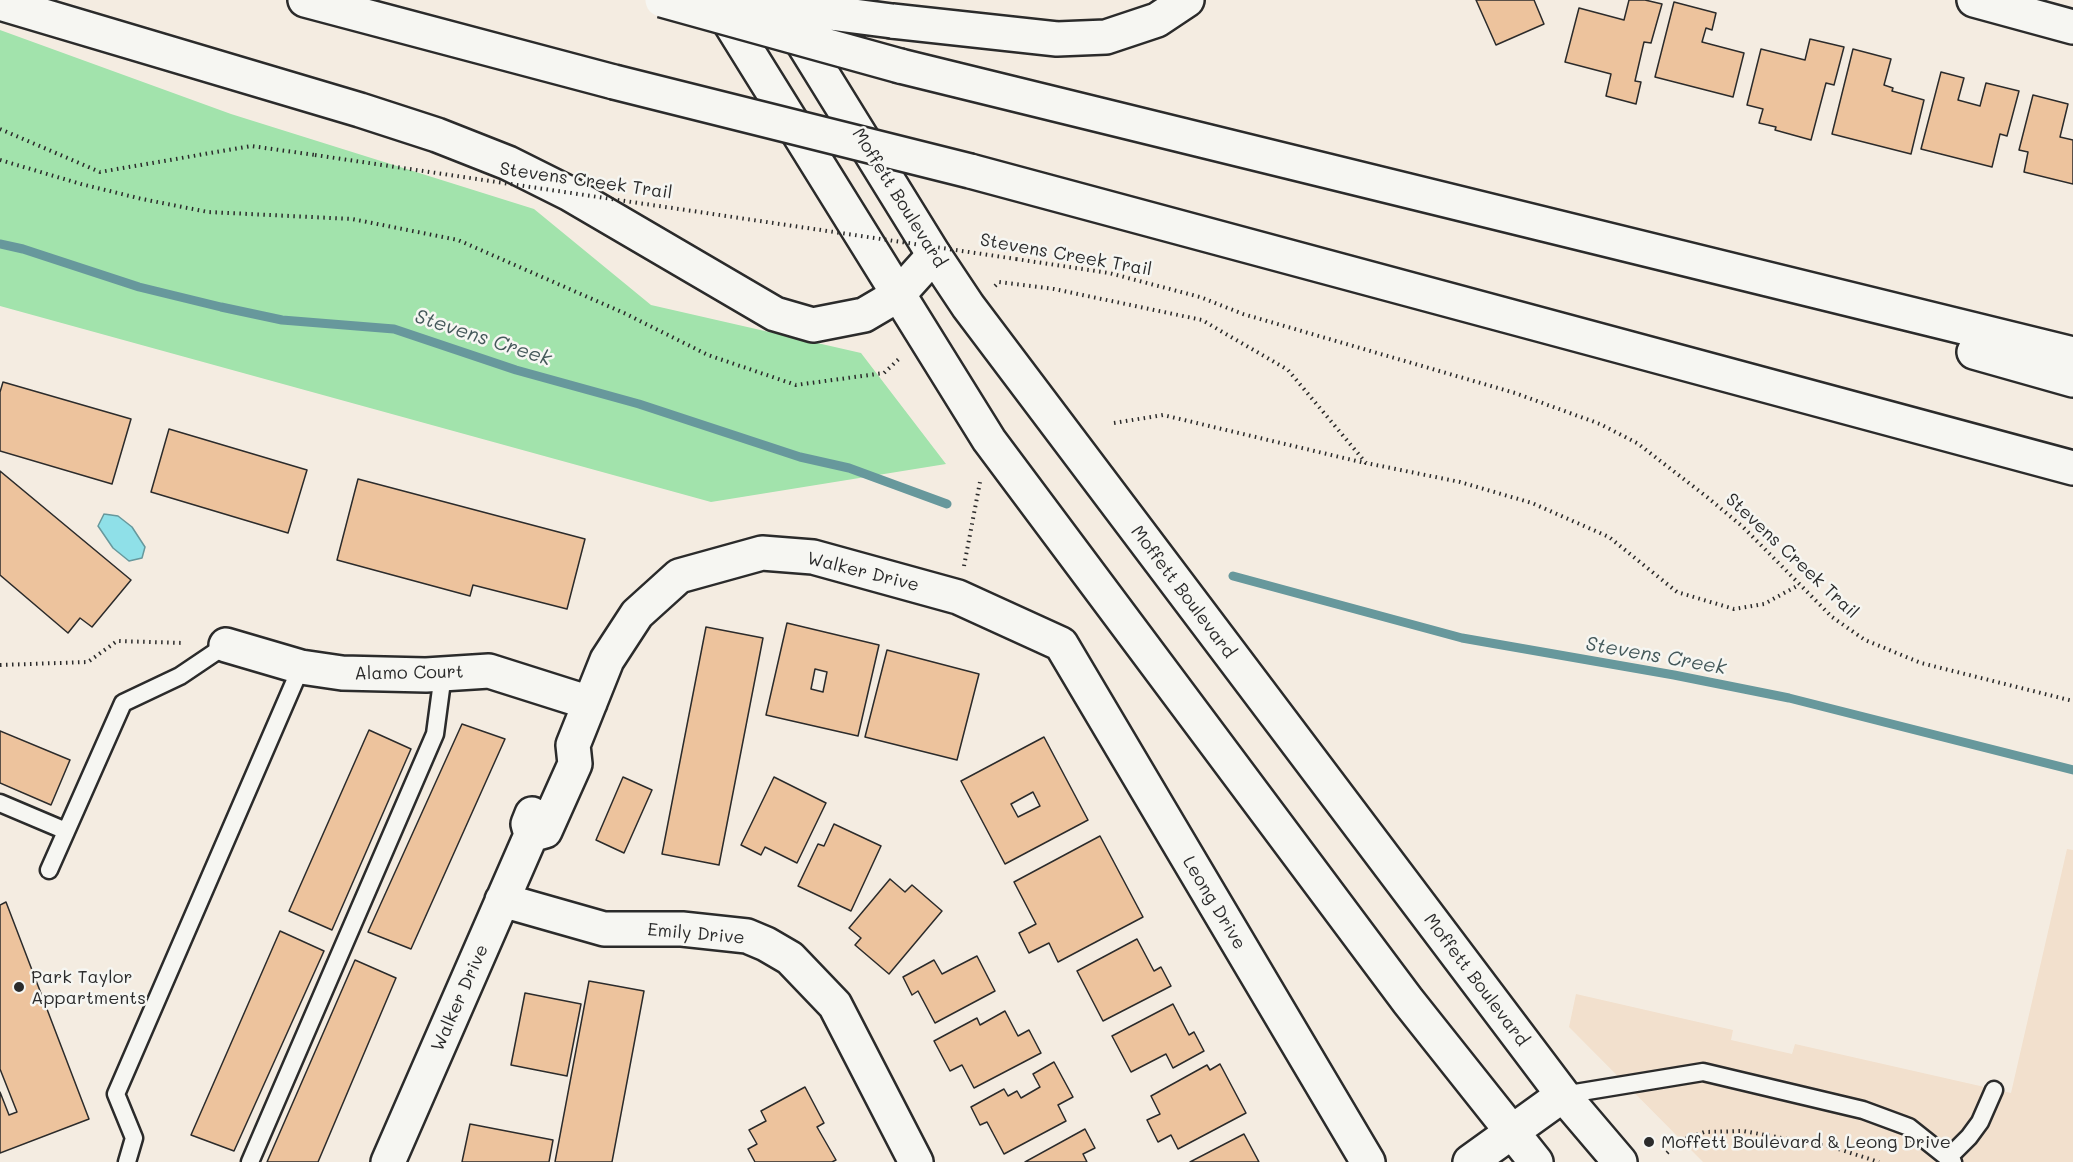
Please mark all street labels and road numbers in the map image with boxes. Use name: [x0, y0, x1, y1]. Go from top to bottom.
street label: Moffett Boulevard: [847, 124, 951, 272]
street label: Stevens Creek Trail: [498, 158, 674, 204]
street label: Stevens Creek Trail: [978, 229, 1154, 281]
street label: Stevens Creek Trail: [1721, 489, 1863, 623]
street label: Moffett Boulevard: [1126, 521, 1240, 663]
street label: Walker Drive: [805, 548, 921, 596]
street label: Alamo Court: [354, 661, 464, 685]
street label: Leong Drive: [1178, 852, 1250, 954]
street label: Moffett Boulevard: [1419, 909, 1533, 1051]
street label: Emily Drive: [647, 919, 745, 949]
street label: Walker Drive: [427, 941, 493, 1055]

